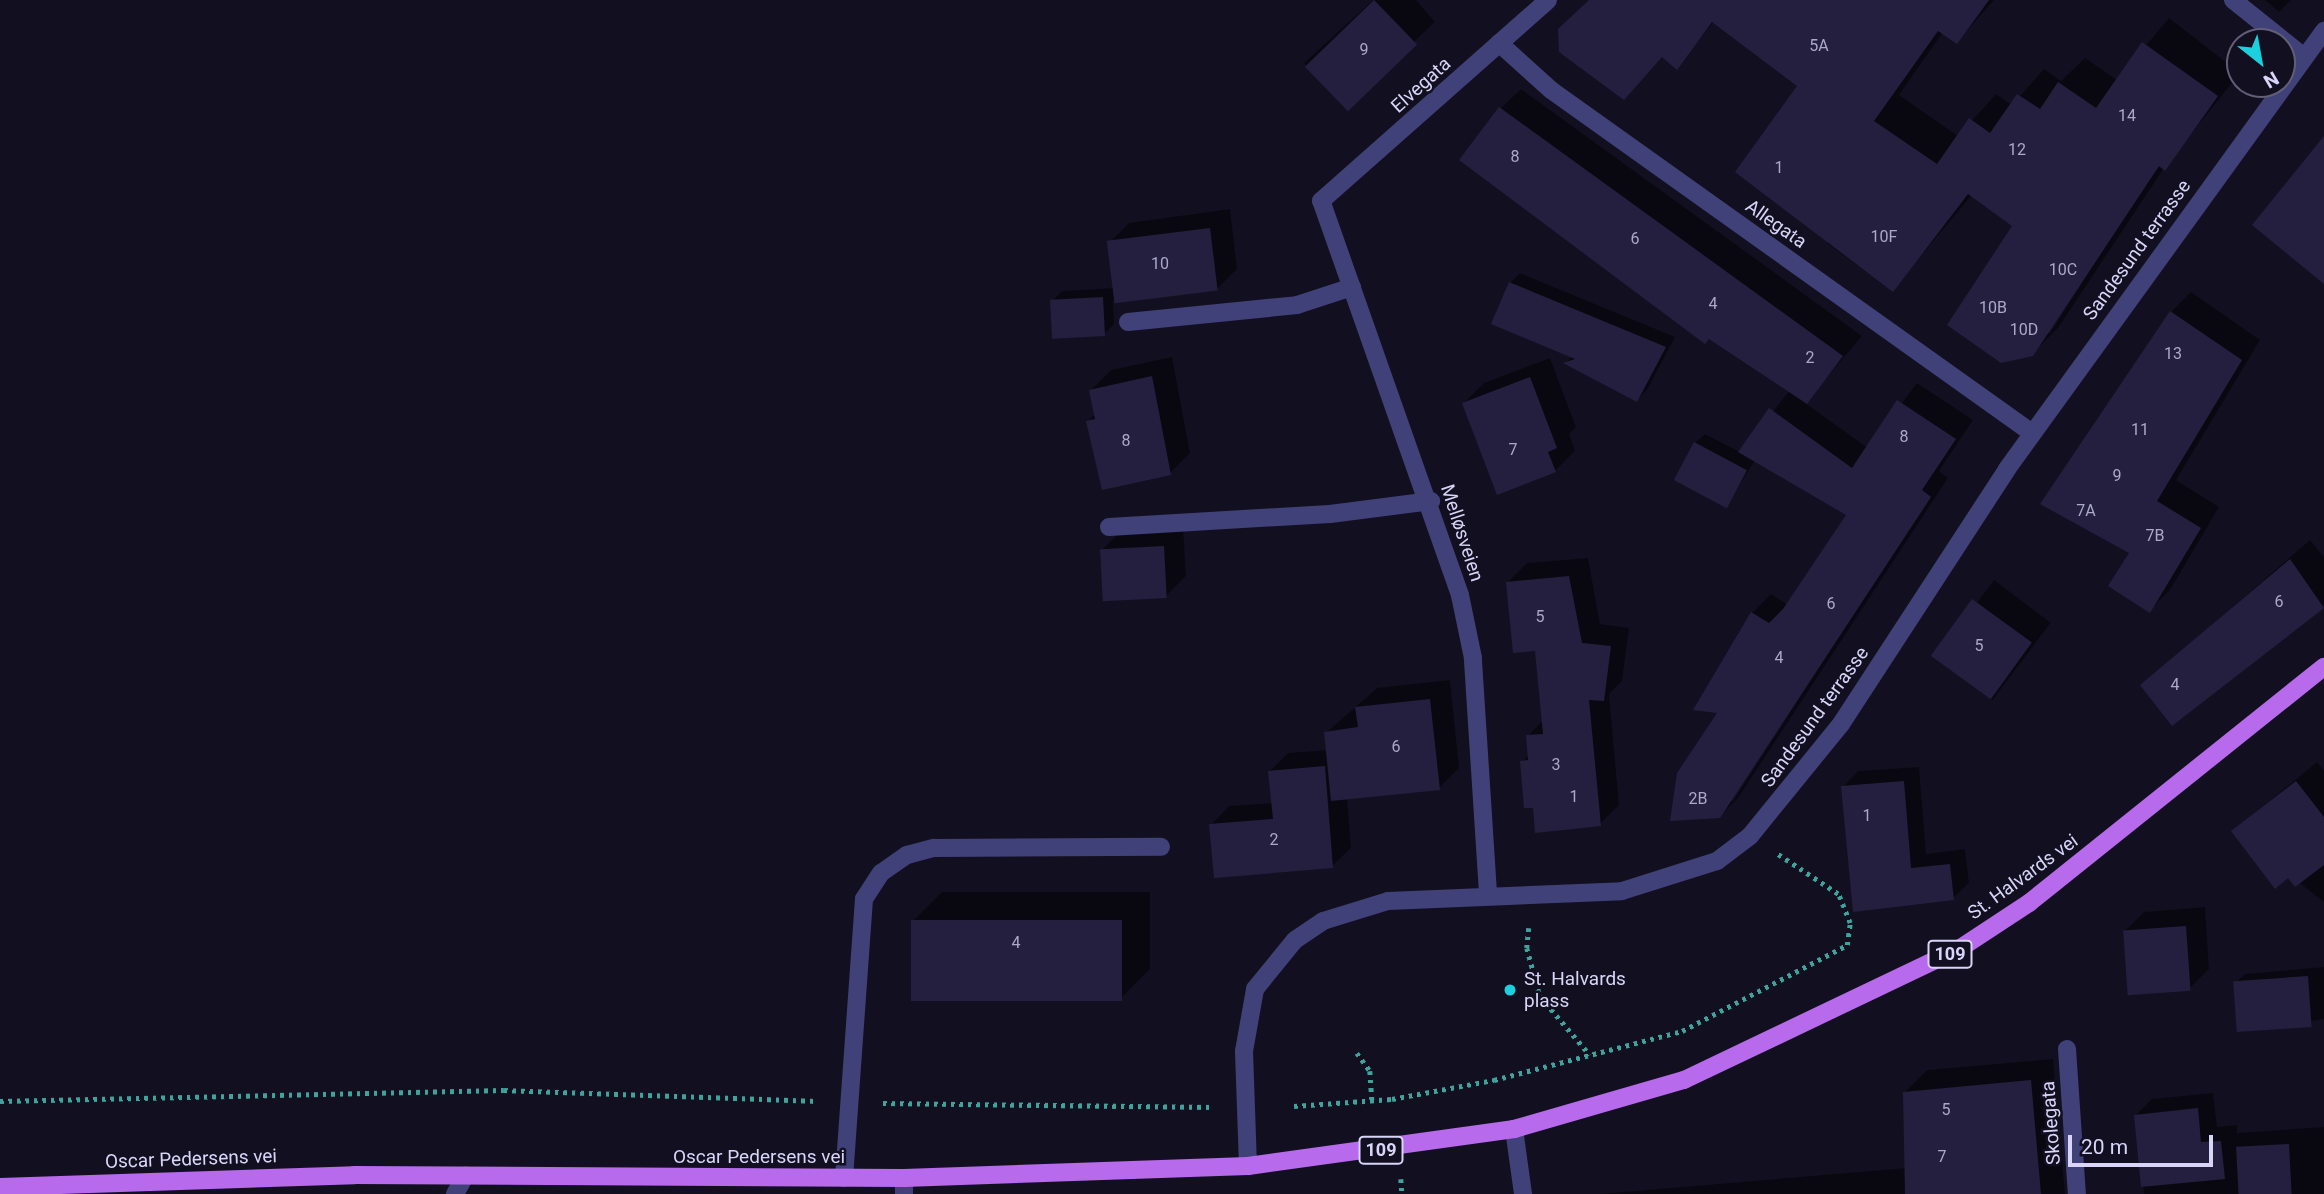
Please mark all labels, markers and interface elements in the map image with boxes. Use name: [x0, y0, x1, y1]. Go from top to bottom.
north arrow: [2226, 28, 2296, 98]
house number: 5A: [1809, 36, 1829, 56]
house number: 9: [1360, 40, 1368, 60]
street label: Elvegata: [1387, 52, 1455, 118]
text: N: [2259, 66, 2283, 93]
house number: 14: [2118, 106, 2136, 126]
house number: 12: [2008, 140, 2026, 160]
house number: 8: [1511, 147, 1519, 167]
house number: 1: [1775, 158, 1783, 178]
street label: Sandesund terrasse: [2078, 175, 2196, 325]
street label: Allegata: [1741, 195, 1811, 253]
house number: 10F: [1871, 227, 1897, 247]
house number: 6: [1631, 229, 1639, 249]
house number: 10: [1151, 254, 1169, 274]
house number: 10C: [2049, 260, 2077, 280]
house number: 4: [1709, 294, 1717, 314]
house number: 10B: [1979, 298, 2007, 318]
house number: 10D: [2010, 320, 2038, 340]
house number: 13: [2164, 344, 2182, 364]
house number: 2: [1806, 348, 1814, 368]
house number: 11: [2131, 420, 2149, 440]
house number: 8: [1900, 427, 1908, 447]
house number: 8: [1122, 431, 1130, 451]
house number: 7: [1509, 440, 1517, 460]
house number: 9: [2113, 466, 2121, 486]
street label: Melløsveien: [1436, 482, 1488, 584]
house number: 7A: [2076, 501, 2096, 521]
house number: 7B: [2146, 526, 2164, 546]
house number: 6: [2275, 592, 2283, 612]
house number: 6: [1827, 594, 1835, 614]
house number: 5: [1536, 607, 1544, 627]
house number: 5: [1975, 636, 1983, 656]
street label: Sandesund terrasse: [1756, 642, 1874, 792]
house number: 4: [1775, 648, 1783, 668]
house number: 4: [2171, 675, 2179, 695]
house number: 6: [1392, 737, 1400, 757]
house number: 3: [1552, 755, 1560, 775]
house number: 1: [1570, 787, 1578, 807]
house number: 2B: [1689, 789, 1707, 809]
house number: 1: [1863, 806, 1871, 826]
street label: St. Halvards vei: [1964, 829, 2082, 925]
house number: 2: [1270, 830, 1278, 850]
house number: 4: [1012, 933, 1020, 953]
road number: 109: [1927, 939, 1973, 968]
place label: St. Halvards plass: [1524, 968, 1626, 1012]
marker: St. Halvards plass: [1502, 982, 1518, 998]
street label: Skolegata: [2037, 1080, 2065, 1166]
house number: 5: [1942, 1100, 1950, 1120]
scale bar: [2072, 1120, 2217, 1164]
road number: 109: [1358, 1135, 1404, 1164]
text: 20 m: [2081, 1135, 2128, 1159]
street label: Oscar Pedersens vei: [105, 1145, 277, 1173]
street label: Oscar Pedersens vei: [673, 1146, 845, 1168]
house number: 7: [1938, 1147, 1946, 1167]

